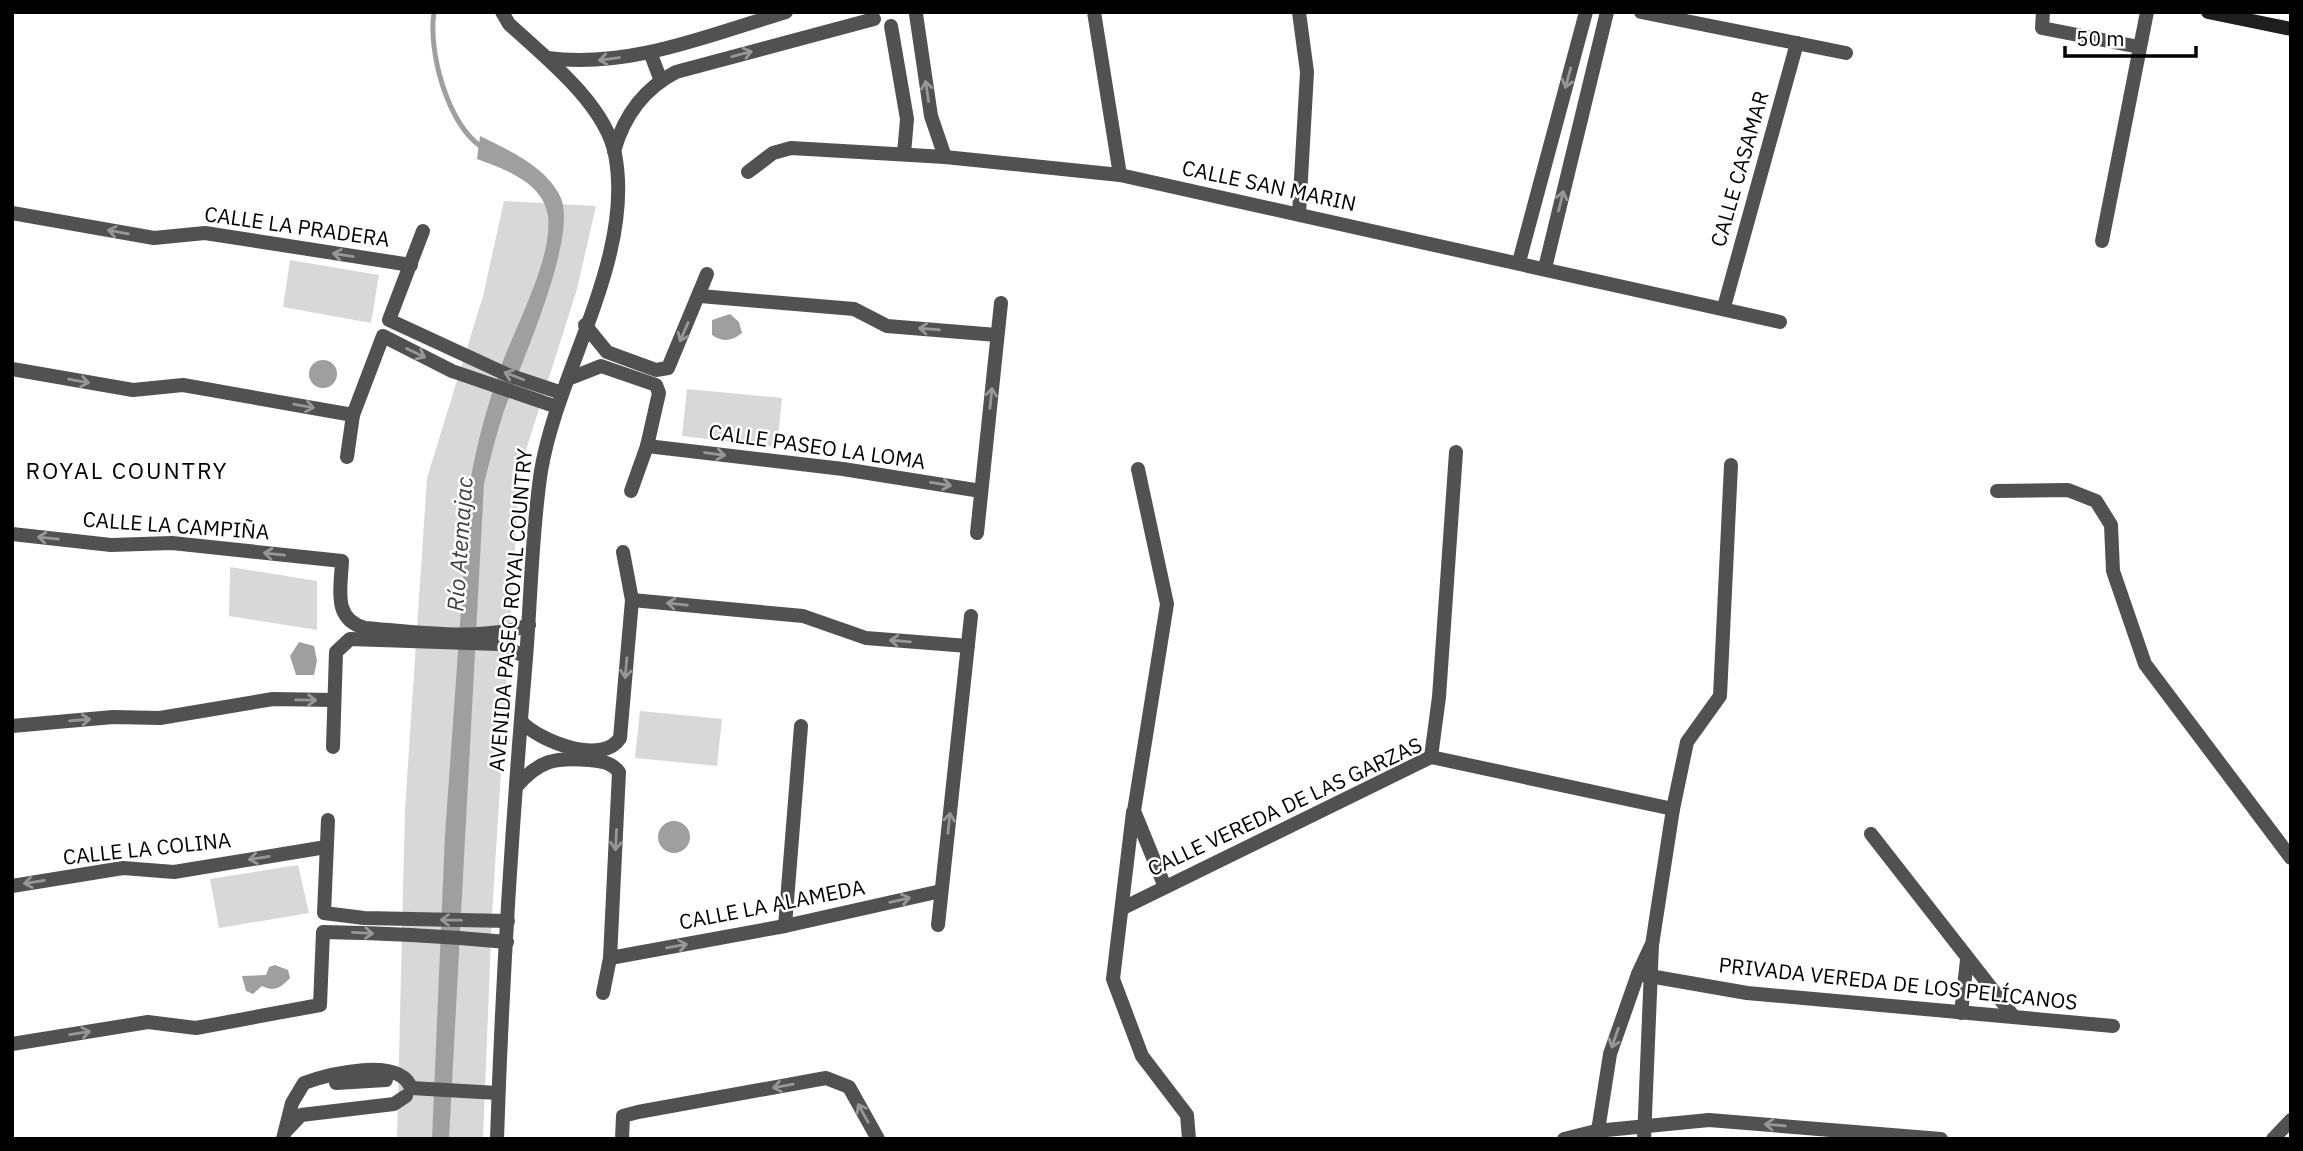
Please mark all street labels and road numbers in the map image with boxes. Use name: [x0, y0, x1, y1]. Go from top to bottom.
street label: CALLE CASAMAR: [1703, 88, 1775, 250]
street label: CALLE SAN MARIN: [1180, 153, 1359, 217]
street label: CALLE LA PRADERA: [203, 199, 392, 253]
street label: CALLE PASEO LA LOMA: [707, 417, 927, 475]
street label: AVENIDA PASEO ROYAL COUNTRY: [482, 447, 538, 773]
street label: CALLE LA CAMPIÑA: [82, 505, 270, 545]
street label: CALLE VEREDA DE LAS GARZAS: [1143, 730, 1426, 882]
street label: CALLE LA COLINA: [61, 825, 232, 871]
street label: CALLE LA ALAMEDA: [677, 872, 867, 936]
street label: PRIVADA VEREDA DE LOS PELÍCANOS: [1717, 950, 2079, 1016]

